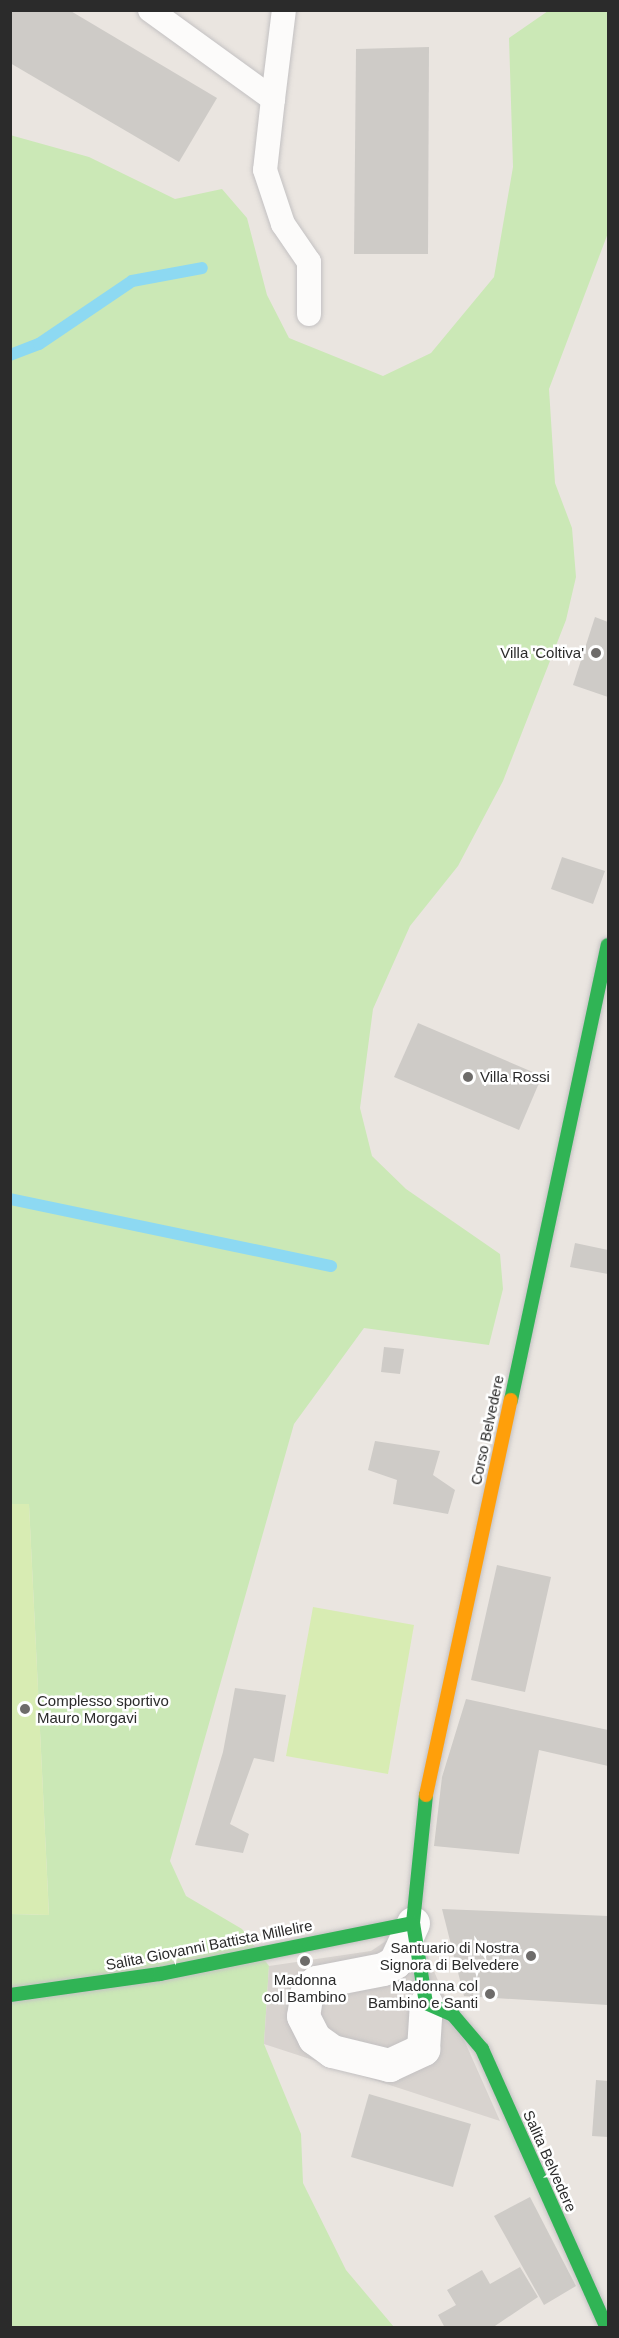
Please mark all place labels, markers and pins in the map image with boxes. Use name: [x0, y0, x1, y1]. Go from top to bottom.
place label: Villa 'Coltiva': [500, 644, 584, 662]
marker: Villa 'Coltiva': [589, 646, 603, 660]
place label: Villa Rossi: [480, 1068, 550, 1086]
marker: Villa Rossi: [461, 1070, 475, 1084]
place label: Complesso sportivo Mauro Morgavi: [37, 1691, 169, 1726]
marker: Complesso sportivo Mauro Morgavi: [18, 1702, 32, 1716]
place label: Santuario di Nostra Signora di Belvedere: [380, 1938, 519, 1973]
marker: Santuario di Nostra Signora di Belvedere: [524, 1949, 538, 1963]
marker: Madonna col Bambino: [298, 1954, 312, 1968]
place label: Madonna col Bambino: [264, 1970, 346, 2005]
place label: Madonna col Bambino e Santi: [368, 1976, 478, 2011]
marker: Madonna col Bambino e Santi: [483, 1987, 497, 2001]

